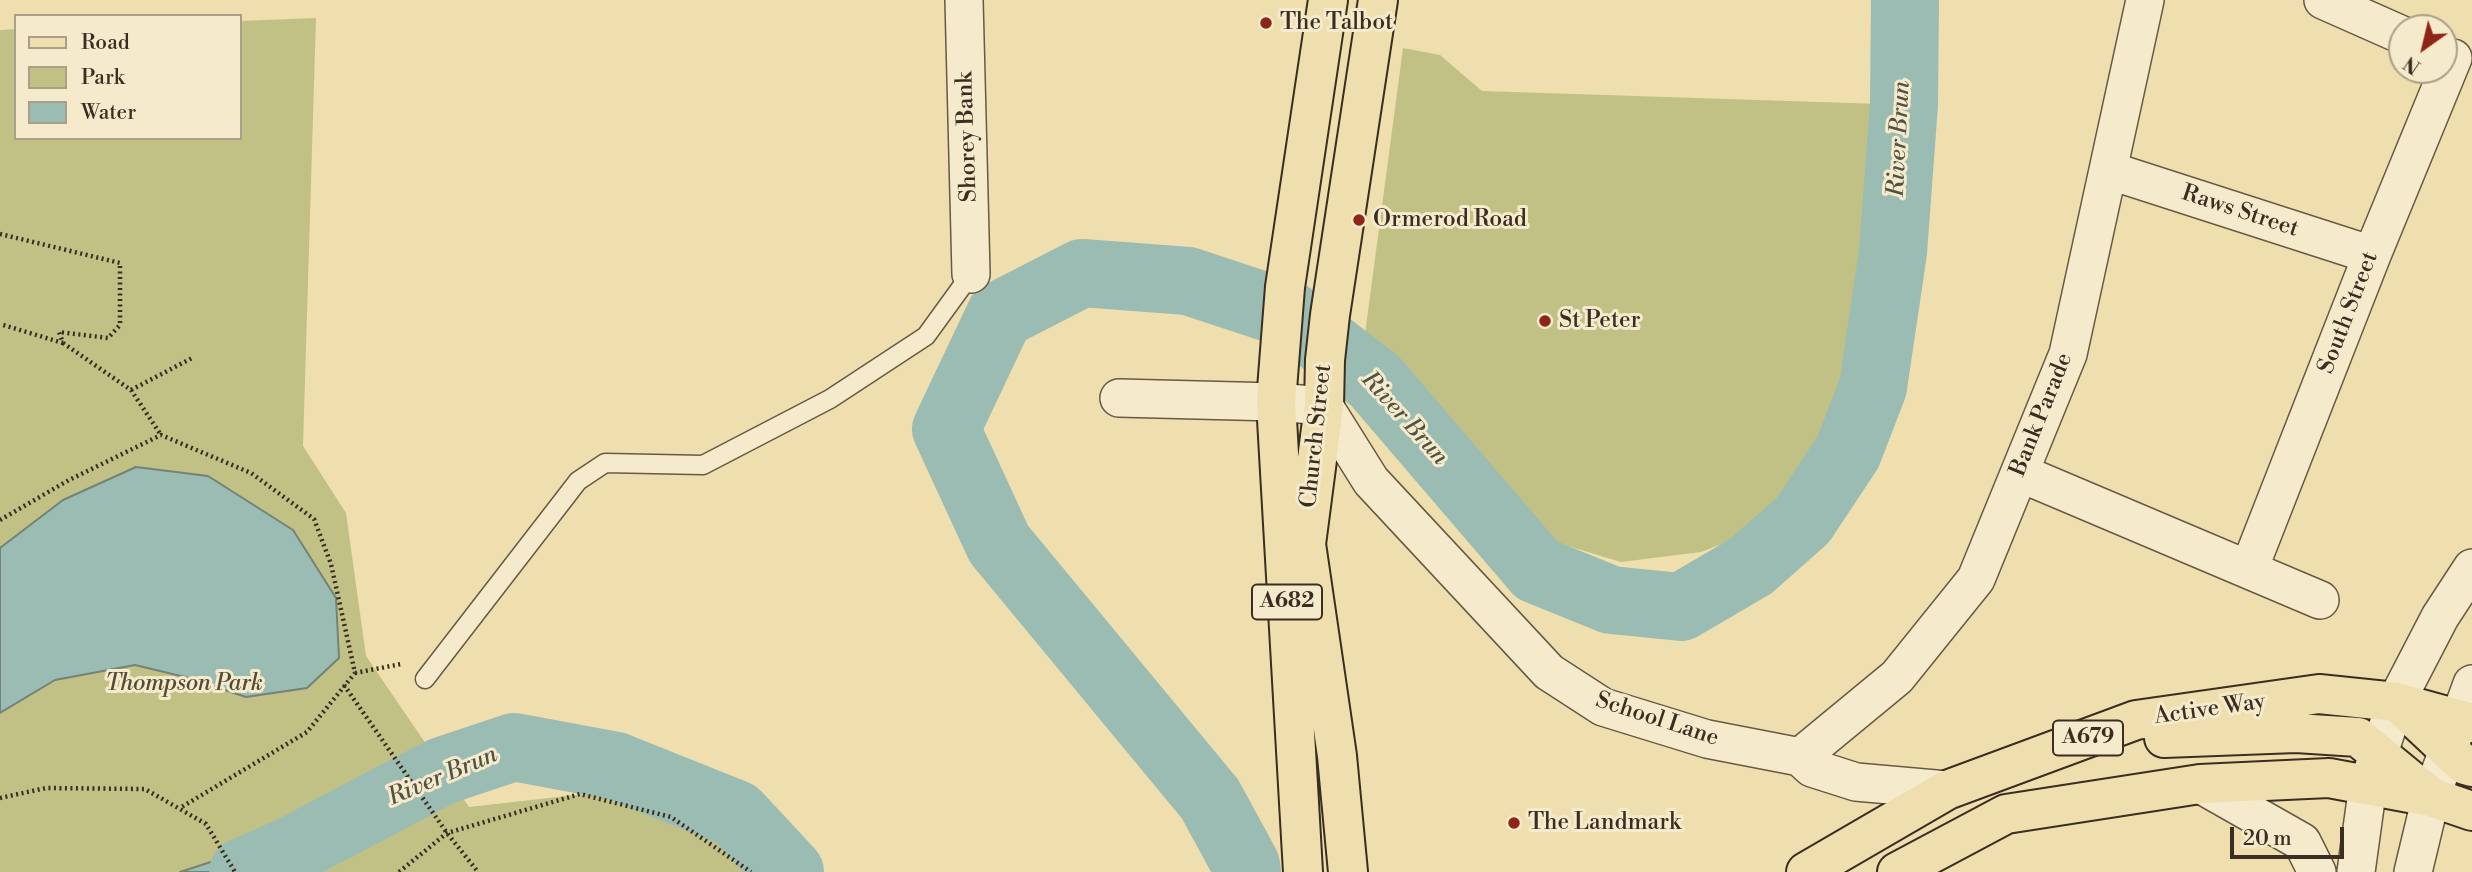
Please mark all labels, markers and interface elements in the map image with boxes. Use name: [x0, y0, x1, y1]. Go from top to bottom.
place label: The Talbot: [1280, 9, 1393, 37]
legend: [14, 14, 242, 140]
north arrow: [2388, 14, 2458, 84]
marker: The Talbot: [1258, 15, 1274, 31]
text: Road: [81, 30, 130, 56]
text: N: [2399, 51, 2425, 79]
text: Park: [81, 65, 125, 91]
street label: Shorey Bank: [952, 71, 984, 203]
water label: River Brun: [1883, 80, 1917, 198]
text: Water: [81, 100, 136, 126]
street label: Raws Street: [2178, 180, 2302, 244]
place label: Ormerod Road: [1373, 206, 1527, 234]
marker: Ormerod Road: [1351, 212, 1367, 228]
street label: South Street: [2313, 248, 2385, 378]
place label: St Peter: [1559, 307, 1640, 335]
marker: St Peter: [1537, 313, 1553, 329]
street label: Bank Parade: [2005, 349, 2079, 481]
street label: Church Street: [1296, 363, 1338, 509]
water label: River Brun: [1354, 366, 1454, 472]
road number: A682: [1252, 584, 1322, 620]
park label: Thompson Park: [105, 670, 263, 698]
street label: School Lane: [1592, 687, 1722, 753]
street label: Active Way: [2153, 689, 2267, 731]
road number: A679: [2053, 720, 2123, 756]
water label: River Brun: [384, 741, 502, 813]
place label: The Landmark: [1528, 809, 1681, 837]
scale bar: [2234, 812, 2348, 856]
marker: The Landmark: [1506, 815, 1522, 831]
text: 20 m: [2243, 826, 2292, 852]

